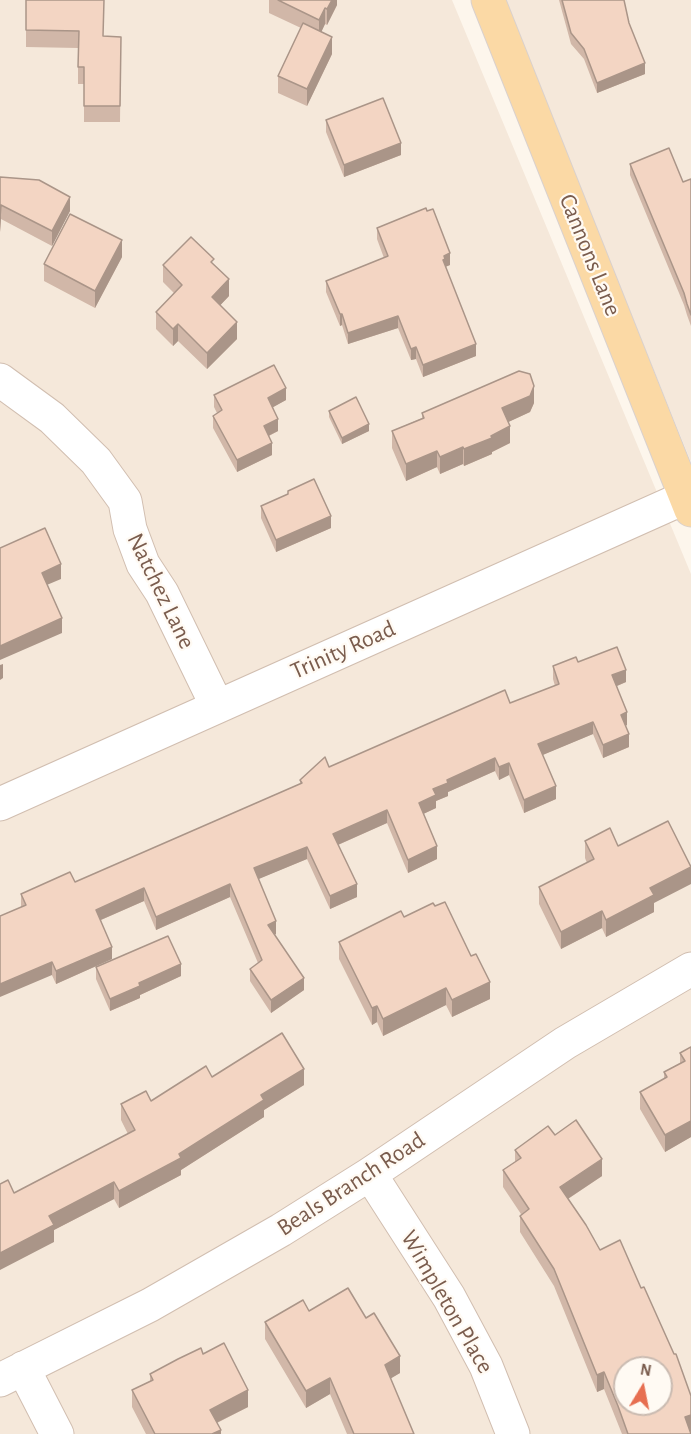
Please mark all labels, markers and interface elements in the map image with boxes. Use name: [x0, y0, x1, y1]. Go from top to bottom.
street label: Cannons Lane: [553, 190, 627, 320]
street label: Natchez Lane: [121, 528, 201, 654]
street label: Trinity Road: [286, 614, 400, 686]
street label: Beals Branch Road: [272, 1126, 430, 1242]
street label: Wimpleton Place: [394, 1225, 500, 1379]
north arrow: [613, 1356, 673, 1416]
text: N: [639, 1361, 653, 1379]

